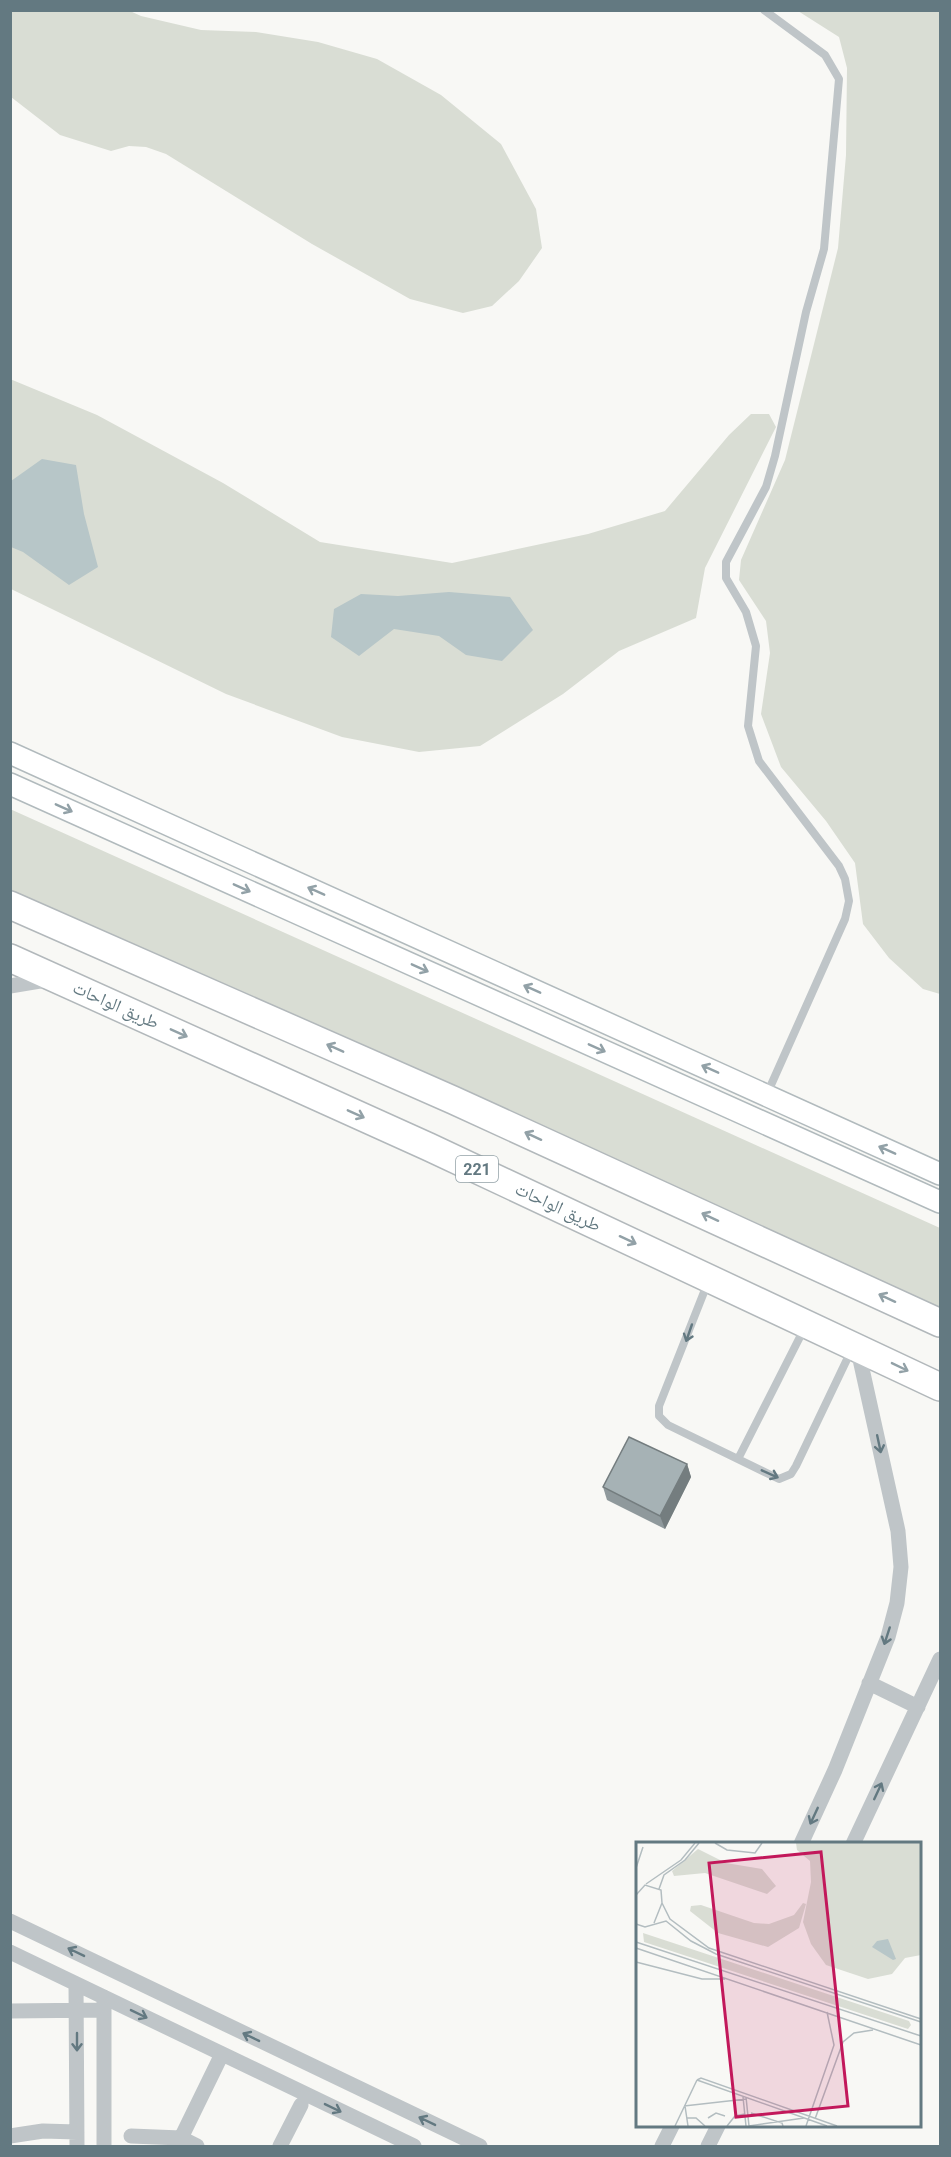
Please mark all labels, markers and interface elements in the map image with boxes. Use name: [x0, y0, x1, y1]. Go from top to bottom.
one-way arrow: [54, 802, 72, 814]
one-way arrow: [232, 882, 250, 894]
one-way arrow: [308, 885, 326, 896]
one-way arrow: [410, 962, 428, 974]
street label: طريق الواحات: [69, 976, 163, 1034]
one-way arrow: [523, 982, 541, 993]
one-way arrow: [169, 1028, 187, 1040]
one-way arrow: [327, 1042, 345, 1054]
one-way arrow: [588, 1042, 606, 1054]
one-way arrow: [701, 1063, 719, 1074]
one-way arrow: [347, 1109, 365, 1120]
one-way arrow: [524, 1130, 542, 1142]
one-way arrow: [879, 1143, 897, 1155]
road number: 221: [456, 1156, 498, 1182]
street label: طريق الواحات: [512, 1178, 604, 1236]
one-way arrow: [701, 1211, 719, 1223]
one-way arrow: [619, 1235, 637, 1247]
one-way arrow: [879, 1292, 897, 1304]
one-way arrow: [683, 1323, 694, 1342]
one-way arrow: [891, 1362, 909, 1374]
one-way arrow: [873, 1435, 885, 1454]
one-way arrow: [761, 1469, 779, 1480]
one-way arrow: [881, 1626, 892, 1645]
one-way arrow: [872, 1782, 884, 1800]
one-way arrow: [808, 1807, 819, 1825]
inset map: [636, 1842, 921, 2127]
one-way arrow: [67, 1946, 85, 1957]
one-way arrow: [129, 2008, 147, 2020]
one-way arrow: [243, 2030, 261, 2042]
one-way arrow: [71, 2032, 83, 2052]
one-way arrow: [324, 2102, 342, 2114]
one-way arrow: [418, 2115, 436, 2127]

